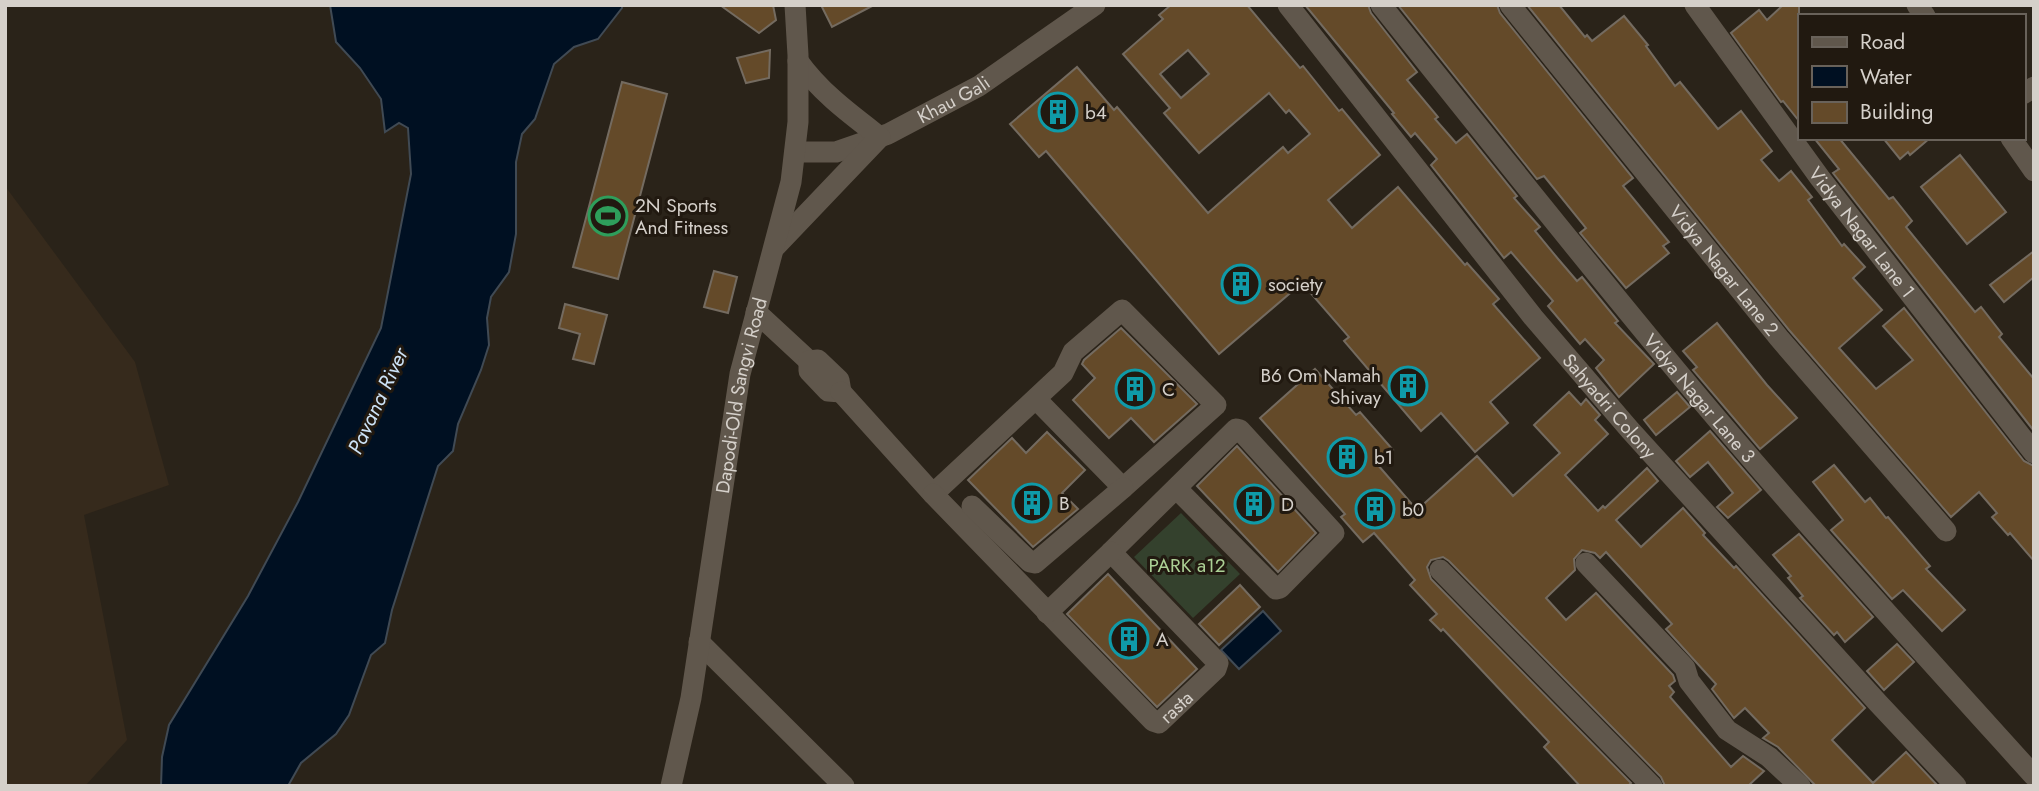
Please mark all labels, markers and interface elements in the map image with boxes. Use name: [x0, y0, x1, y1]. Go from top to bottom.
legend: [1798, 14, 2025, 140]
text: Road: [1860, 27, 1905, 57]
text: Water: [1860, 62, 1913, 92]
street label: Khau Gali: [913, 69, 996, 130]
building icon: b4: [1037, 91, 1079, 133]
text: Building: [1860, 97, 1933, 127]
place label: b4: [1085, 99, 1107, 126]
street label: Vidya Nagar Lane 1: [1802, 161, 1921, 304]
place label: 2N Sports And Fitness: [635, 192, 728, 241]
sports icon: 2N Sports And Fitness: [587, 195, 629, 237]
street label: Vidya Nagar Lane 2: [1663, 199, 1785, 342]
building icon: society: [1220, 263, 1262, 305]
place label: society: [1268, 271, 1323, 298]
street label: Dapodi-Old Sangvi Road: [709, 295, 774, 495]
street label: Vidya Nagar Lane 3: [1637, 328, 1762, 469]
water label: Pavana River: [340, 342, 416, 459]
street label: Sahyadri Colony: [1556, 348, 1663, 465]
place label: B6 Om Namah Shivay: [1260, 362, 1382, 411]
building icon: B6 Om Namah Shivay: [1387, 365, 1429, 407]
building icon: C: [1114, 368, 1156, 410]
place label: C: [1162, 376, 1175, 403]
building icon: b1: [1326, 436, 1368, 478]
place label: b1: [1374, 444, 1393, 471]
building icon: B: [1011, 482, 1053, 524]
building icon: D: [1233, 483, 1275, 525]
building icon: b0: [1354, 488, 1396, 530]
place label: B: [1059, 490, 1070, 517]
place label: D: [1281, 491, 1294, 518]
place label: b0: [1402, 496, 1424, 523]
park label: PARK a12: [1148, 552, 1226, 579]
building icon: A: [1108, 618, 1150, 660]
place label: A: [1156, 626, 1169, 653]
street label: rasta: [1154, 685, 1199, 730]

